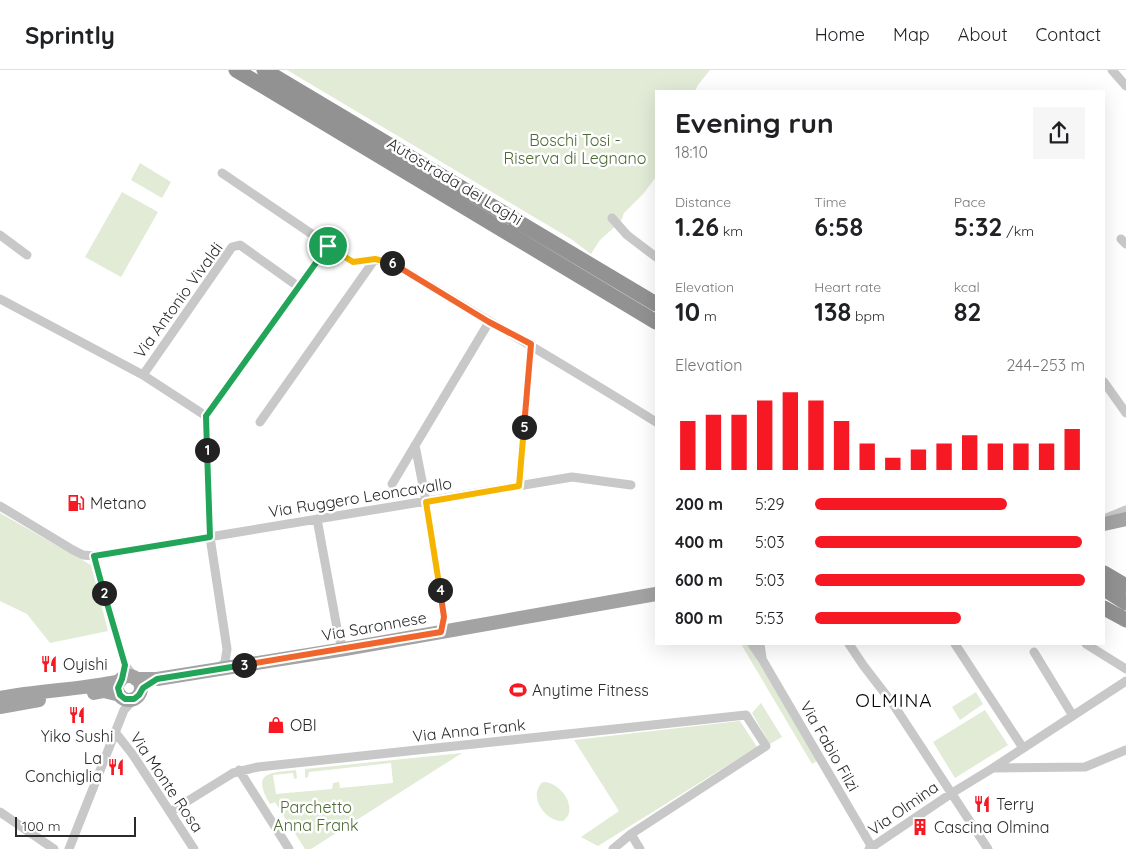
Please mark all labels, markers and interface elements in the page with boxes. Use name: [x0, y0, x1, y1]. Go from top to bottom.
text: Sprintly: [25, 20, 115, 50]
text: Home: [815, 23, 865, 46]
text: Map: [893, 23, 930, 46]
text: About: [958, 23, 1008, 46]
text: Contact: [1036, 23, 1101, 46]
text: Evening run: [675, 105, 834, 140]
button: share: [1033, 107, 1085, 159]
park label: Boschi Tosi - Riserva di Legnano: [504, 130, 646, 168]
street label: Autostrada dei Laghi: [384, 133, 526, 229]
text: 18:10: [675, 142, 708, 162]
text: Distance: [675, 193, 731, 211]
text: Time: [814, 193, 846, 211]
text: Pace: [954, 193, 986, 211]
text: 1.26: [675, 211, 719, 242]
text: 6:58: [814, 211, 863, 242]
text: 5:32: [954, 211, 1003, 242]
text: km: [719, 222, 743, 240]
text: /km: [1003, 222, 1034, 240]
pin: [307, 225, 349, 267]
icon: arrive: [314, 232, 342, 260]
street label: Via Antonio Vivaldi: [129, 238, 227, 362]
pin: 6: [380, 250, 404, 276]
text: 6: [389, 254, 396, 272]
text: Elevation: [675, 278, 734, 296]
text: Heart rate: [814, 278, 881, 296]
text: kcal: [954, 278, 980, 296]
text: 10: [675, 296, 700, 327]
text: 138: [814, 296, 851, 327]
text: 82: [954, 296, 982, 327]
text: m: [700, 307, 717, 325]
text: bpm: [851, 307, 885, 325]
text: Elevation: [675, 355, 742, 375]
text: 244–253 m: [1006, 355, 1085, 375]
pin: 5: [512, 414, 536, 440]
text: 5: [520, 418, 529, 436]
pin: 1: [194, 438, 220, 462]
text: 1: [205, 441, 210, 459]
street label: Via Ruggero Leoncavallo: [267, 473, 453, 521]
fuel station icon: Metano: [66, 493, 86, 513]
place label: Metano: [90, 493, 146, 513]
text: 200 m: [675, 494, 723, 514]
text: 5:29: [755, 494, 785, 514]
text: 400 m: [675, 532, 723, 552]
text: 5:03: [755, 532, 785, 552]
text: 600 m: [675, 570, 723, 590]
text: 5:03: [755, 570, 785, 590]
pin: 4: [428, 578, 452, 602]
pin: 2: [92, 580, 116, 606]
text: 4: [436, 581, 445, 599]
text: 2: [101, 584, 108, 602]
street label: Via Saronnese: [320, 607, 428, 645]
text: 800 m: [675, 608, 723, 628]
text: 5:53: [755, 608, 784, 628]
pin: 3: [232, 652, 256, 678]
restaurant icon: Oyishi: [39, 654, 59, 674]
place label: Oyishi: [63, 654, 108, 674]
text: 3: [241, 656, 248, 674]
sports icon: Anytime Fitness: [508, 680, 528, 700]
place label: Anytime Fitness: [532, 680, 649, 700]
district label: OLMINA: [855, 688, 933, 712]
street label: Via Fabio Filzi: [796, 697, 864, 795]
restaurant icon: Yiko Sushi: [67, 705, 87, 725]
street label: Via Anna Frank: [412, 714, 526, 746]
shop icon: OBI: [266, 715, 286, 735]
place label: OBI: [290, 715, 317, 735]
place label: Yiko Sushi: [41, 726, 113, 746]
street label: Via Monte Rosa: [126, 728, 208, 836]
place label: La Conchiglia: [25, 748, 102, 786]
restaurant icon: La Conchiglia: [106, 757, 126, 777]
street label: Via Olmina: [864, 777, 942, 839]
restaurant icon: Terry: [972, 794, 992, 814]
place label: Terry: [996, 794, 1034, 814]
park label: Parchetto Anna Frank: [273, 797, 359, 835]
scale bar: [15, 814, 136, 837]
text: 100 m: [22, 817, 60, 835]
building icon: Cascina Olmina: [910, 817, 930, 837]
place label: Cascina Olmina: [934, 817, 1050, 837]

